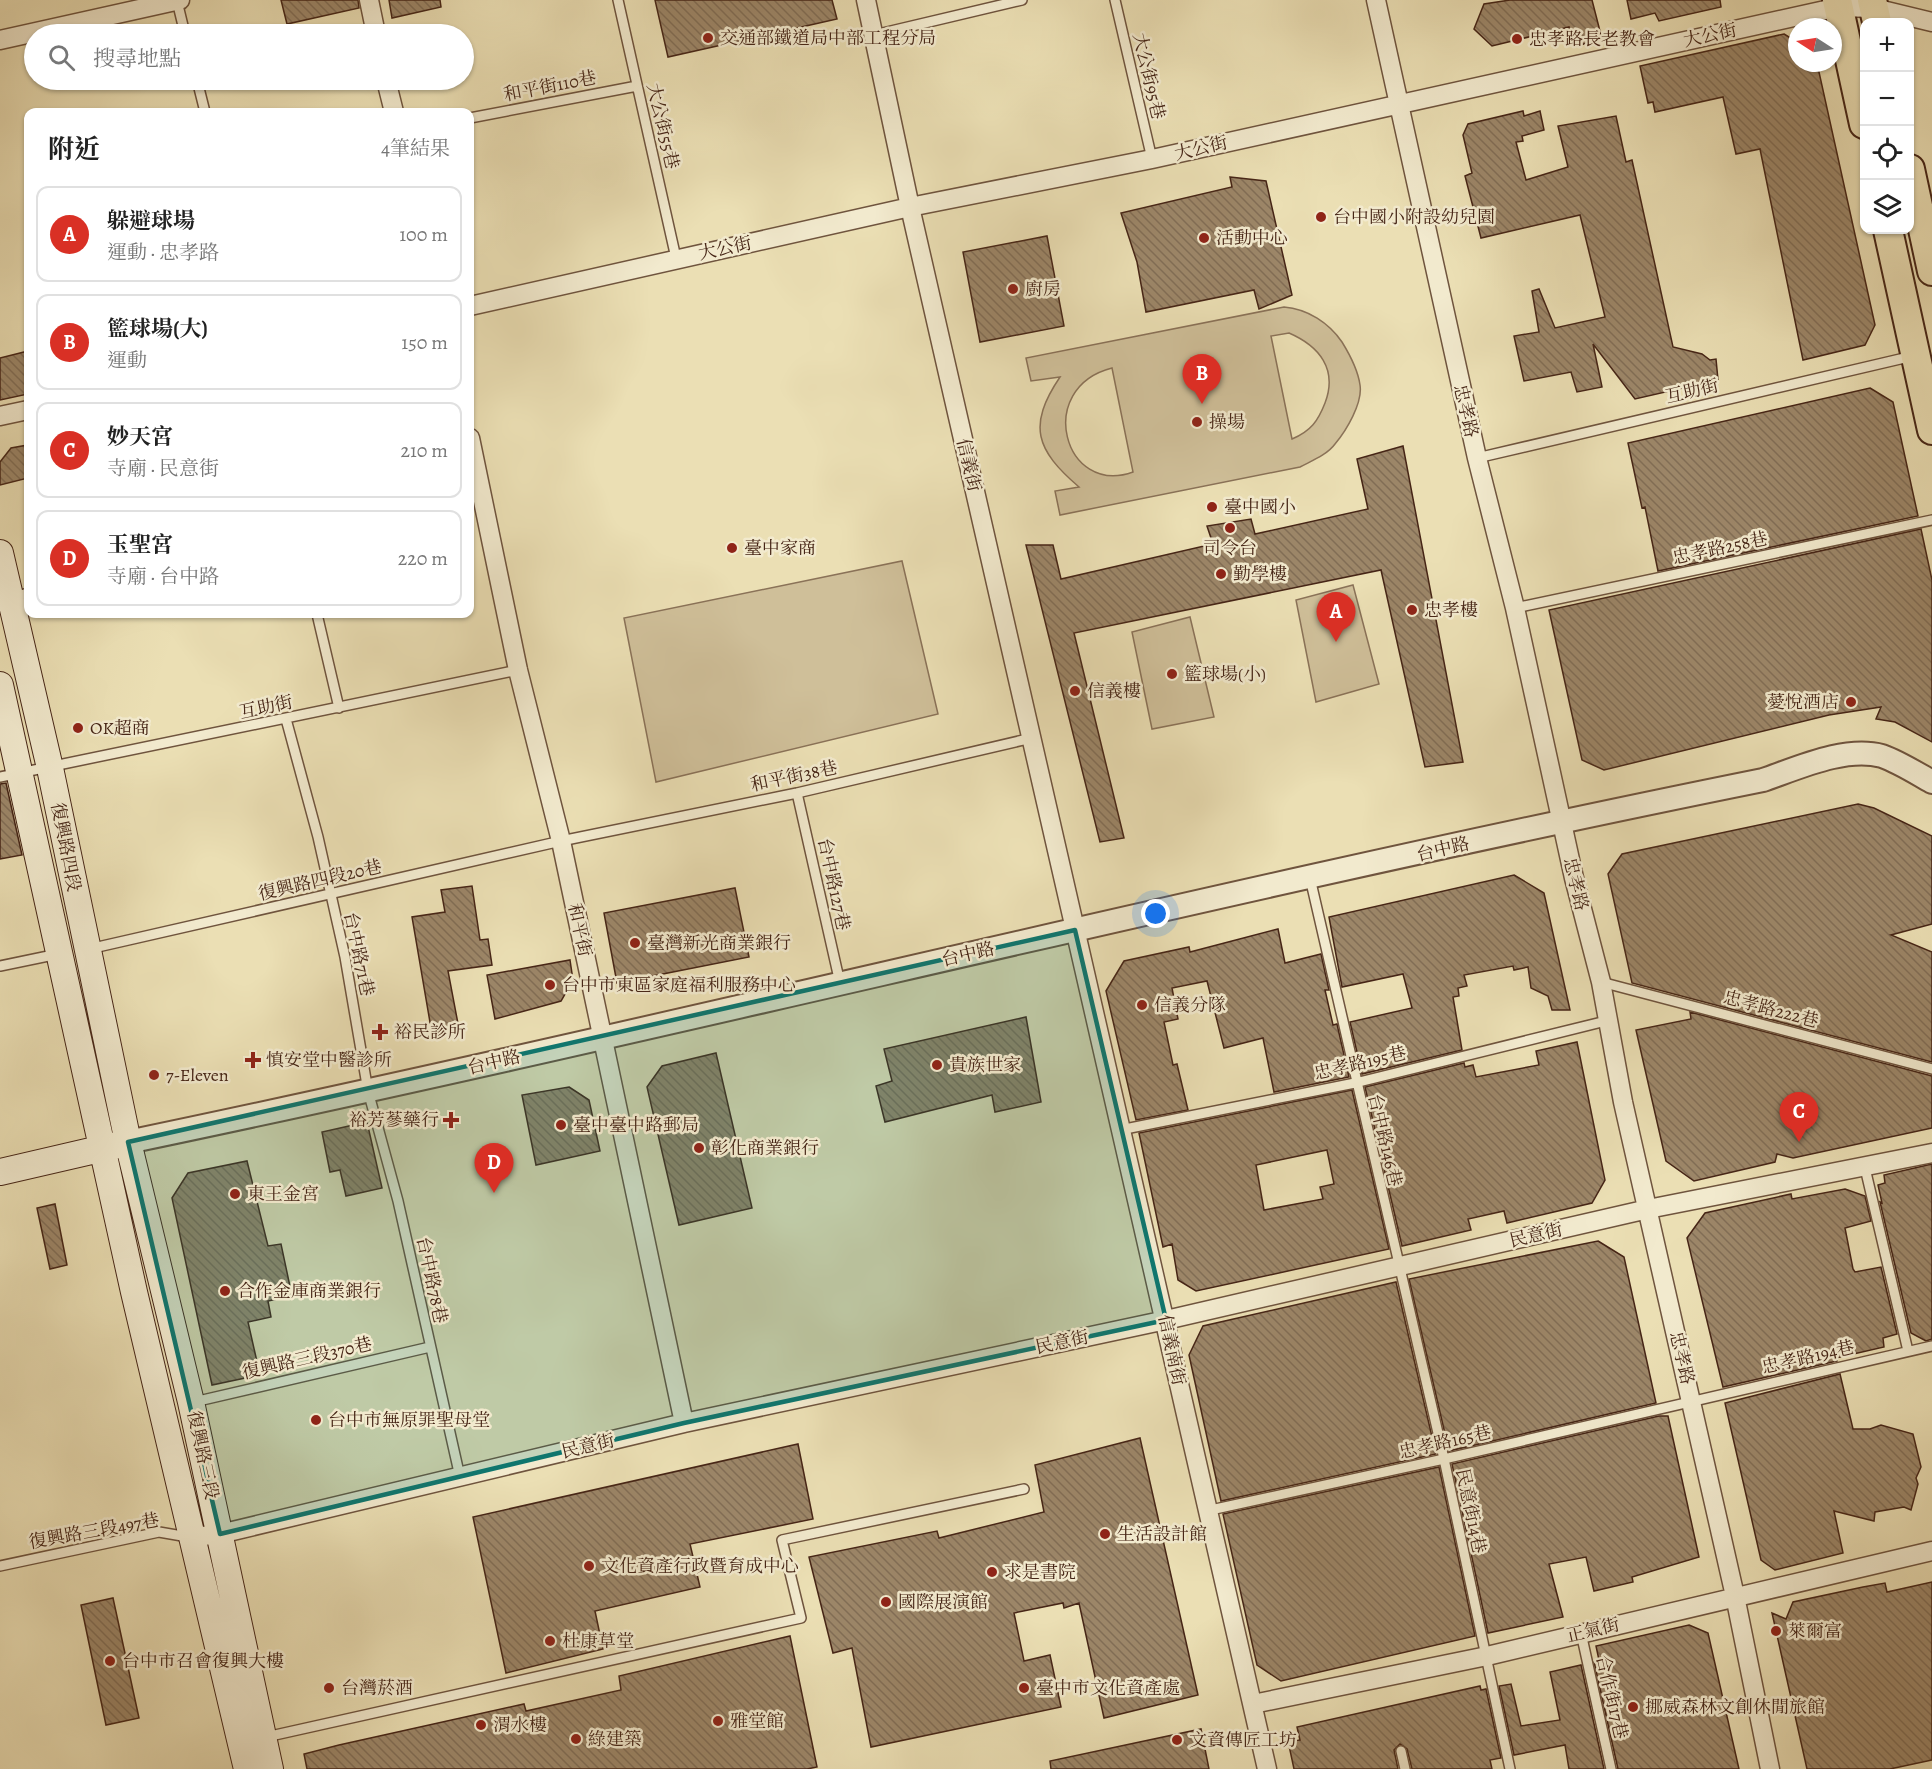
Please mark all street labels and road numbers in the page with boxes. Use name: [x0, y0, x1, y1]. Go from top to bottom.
street label: 大公街: [1681, 18, 1739, 52]
street label: 大公街95巷: [1127, 30, 1171, 122]
street label: 和平街110巷: [502, 65, 598, 107]
street label: 大公街55巷: [641, 81, 685, 171]
street label: 大公街: [1172, 130, 1230, 166]
street label: 大公街: [696, 231, 754, 265]
street label: 互助街: [1663, 373, 1721, 409]
street label: 忠孝路: [1448, 382, 1484, 440]
street label: 信義街: [951, 436, 987, 494]
street label: 忠孝路258巷: [1670, 526, 1770, 570]
street label: 互助街: [237, 690, 295, 724]
street label: 和平街38巷: [748, 755, 840, 797]
street label: 復興路四段: [46, 801, 86, 893]
street label: 台中路: [1414, 831, 1472, 867]
street label: 台中路127巷: [812, 835, 856, 933]
street label: 復興路四段20巷: [256, 854, 384, 906]
street label: 忠孝路: [1558, 855, 1594, 913]
street label: 和平街: [563, 901, 597, 959]
street label: 台中路71巷: [338, 910, 380, 998]
street label: 台中路: [939, 936, 997, 972]
street label: 忠孝路222巷: [1721, 985, 1821, 1033]
street label: 忠孝路195巷: [1311, 1041, 1409, 1085]
street label: 台中路: [465, 1044, 523, 1080]
street label: 台中路146巷: [1363, 1091, 1407, 1189]
street label: 民意街: [1507, 1217, 1565, 1253]
street label: 台中路78巷: [411, 1234, 453, 1326]
street label: 信義南街: [1153, 1312, 1191, 1388]
street label: 民意街: [1033, 1325, 1091, 1359]
street label: 忠孝路: [1664, 1329, 1700, 1387]
street label: 復興路三段370巷: [240, 1331, 374, 1385]
street label: 忠孝路194巷: [1759, 1335, 1857, 1379]
street label: 復興路三段: [182, 1408, 224, 1502]
street label: 忠孝路165巷: [1396, 1420, 1494, 1464]
street label: 民意街: [559, 1428, 617, 1464]
street label: 民意街14巷: [1450, 1466, 1492, 1556]
street label: 復興路三段497巷: [27, 1508, 161, 1554]
street label: 正氣街: [1564, 1612, 1622, 1648]
street label: 合作街17巷: [1591, 1653, 1633, 1741]

